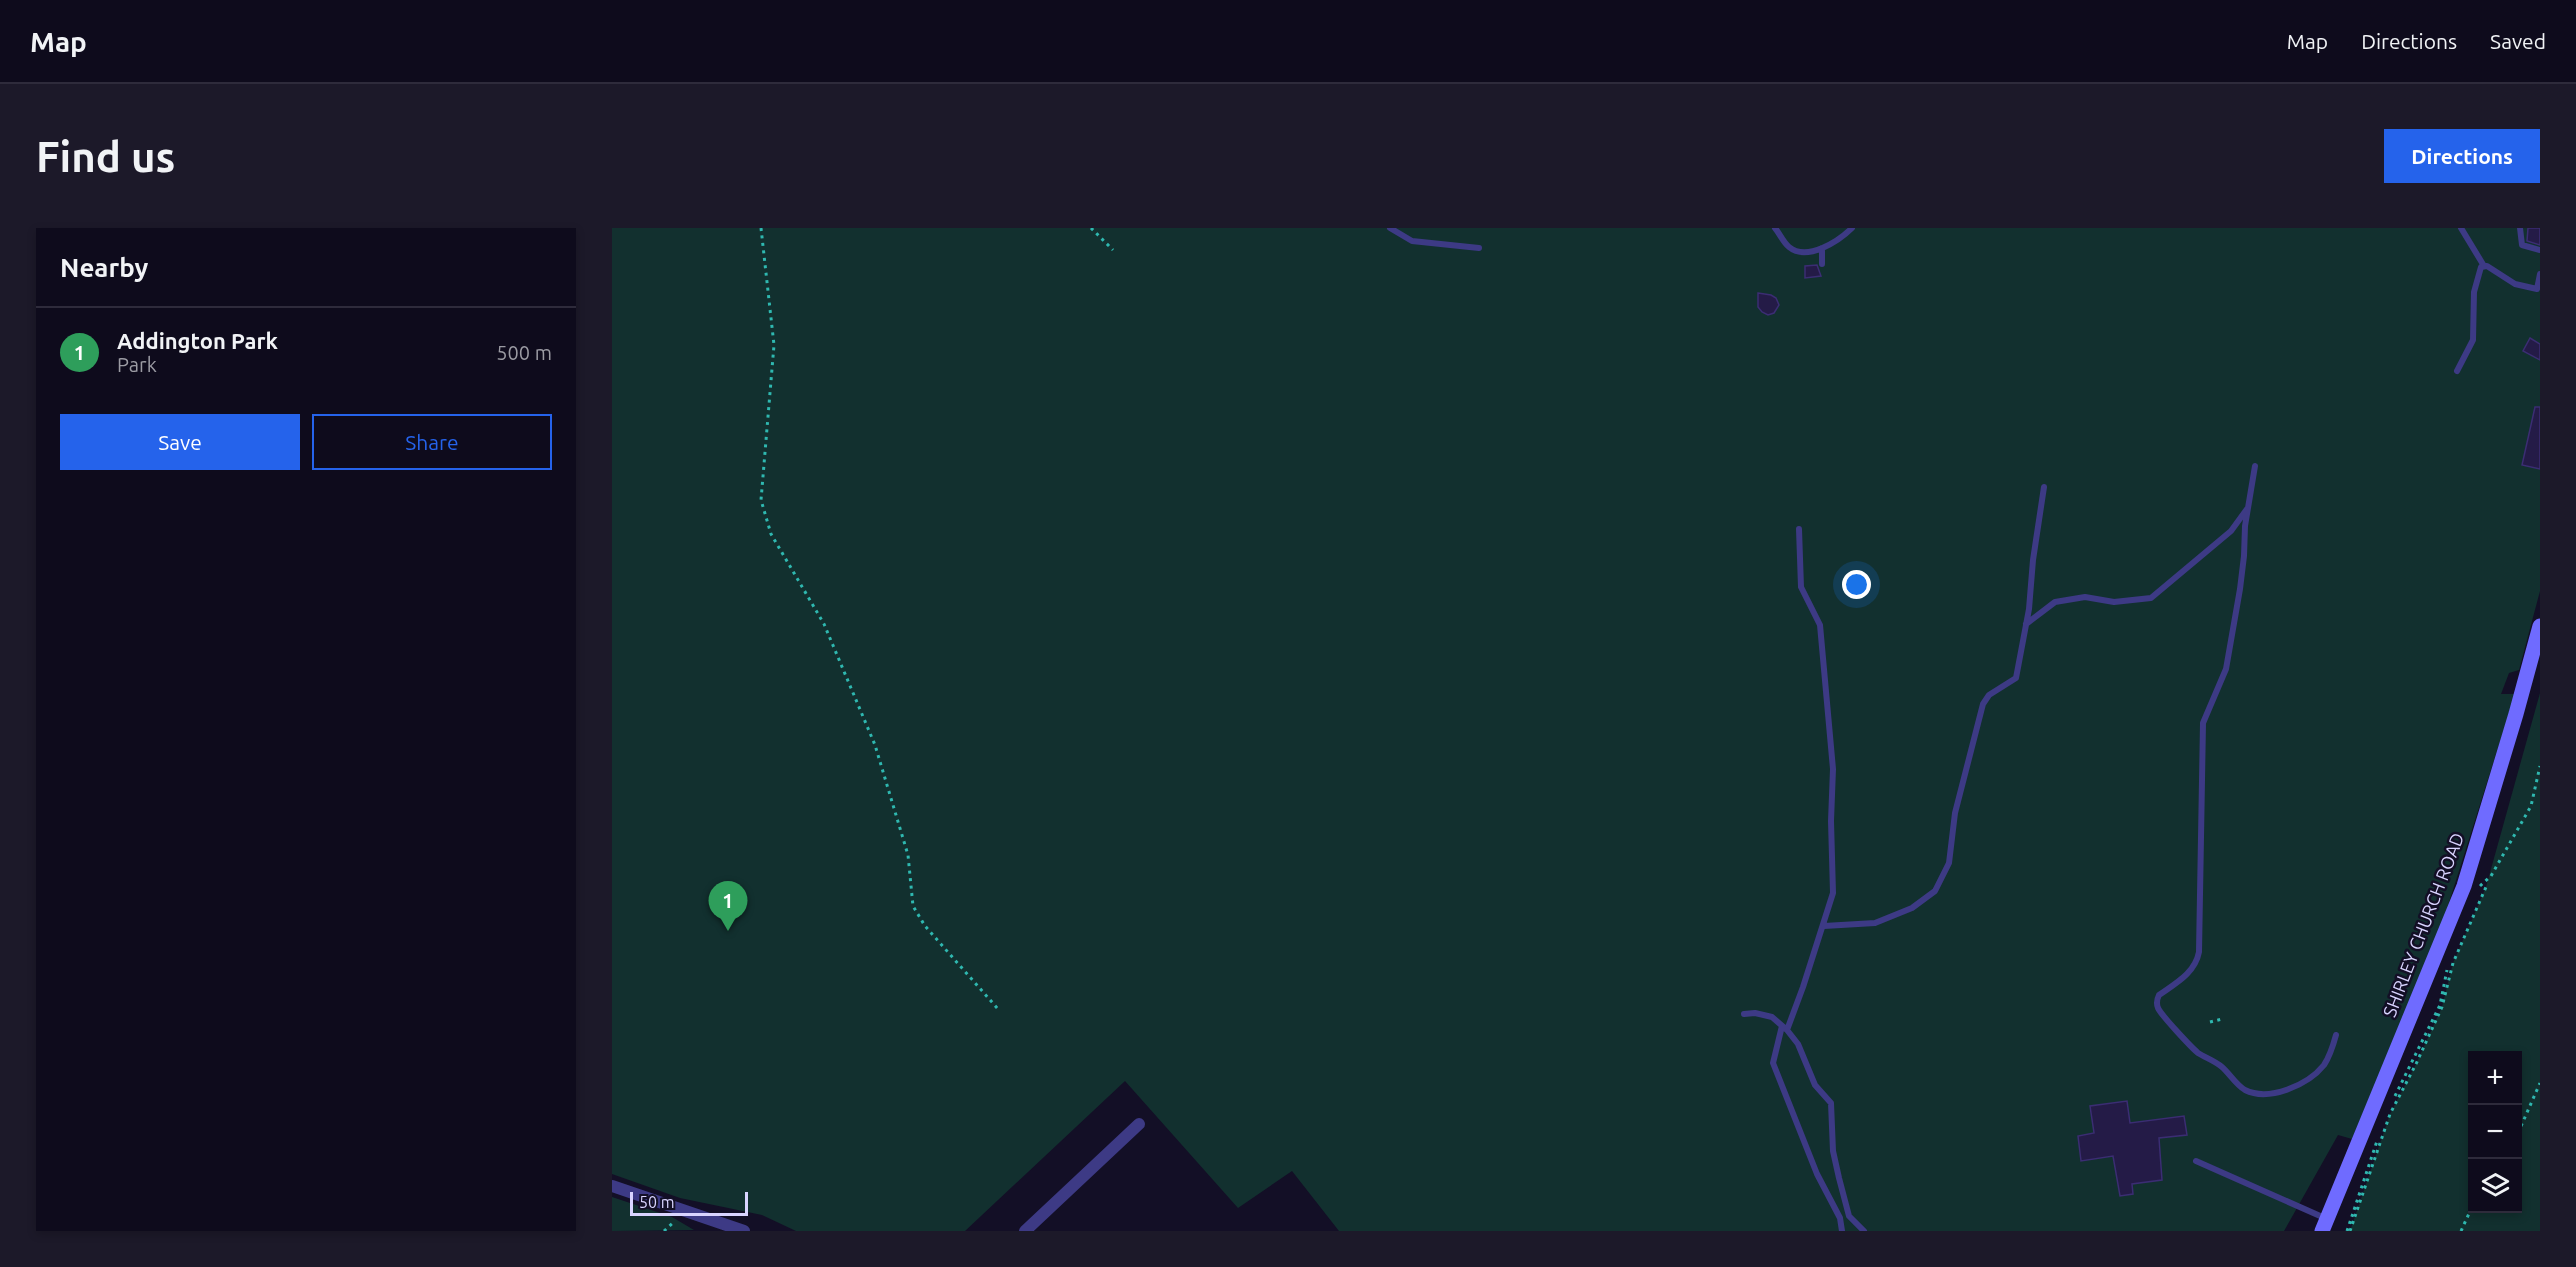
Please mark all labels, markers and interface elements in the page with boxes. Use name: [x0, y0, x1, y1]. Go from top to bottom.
text: Map: [30, 26, 87, 57]
text: Map: [2287, 29, 2328, 53]
text: Directions: [2361, 29, 2457, 53]
text: Saved: [2490, 29, 2546, 53]
button: Directions: [2384, 129, 2540, 183]
text: Find us: [36, 133, 175, 180]
text: Nearby: [60, 253, 148, 282]
text: Addington Park: [117, 328, 278, 353]
text: 1: [74, 341, 85, 364]
text: 500 m: [496, 341, 552, 364]
text: Park: [117, 353, 157, 376]
button: Save: [60, 414, 300, 470]
button: Share: [312, 414, 552, 470]
your location: [1842, 570, 1871, 599]
street label: SHIRLEY CHURCH ROAD: [2379, 830, 2467, 1020]
pin: 1: [708, 882, 748, 931]
map controls: [2468, 1051, 2522, 1213]
button: +: [2468, 1051, 2522, 1105]
button: −: [2468, 1105, 2522, 1159]
button: layers: [2468, 1159, 2522, 1213]
scale bar: [630, 1189, 748, 1216]
text: 50 m: [639, 1193, 675, 1211]

